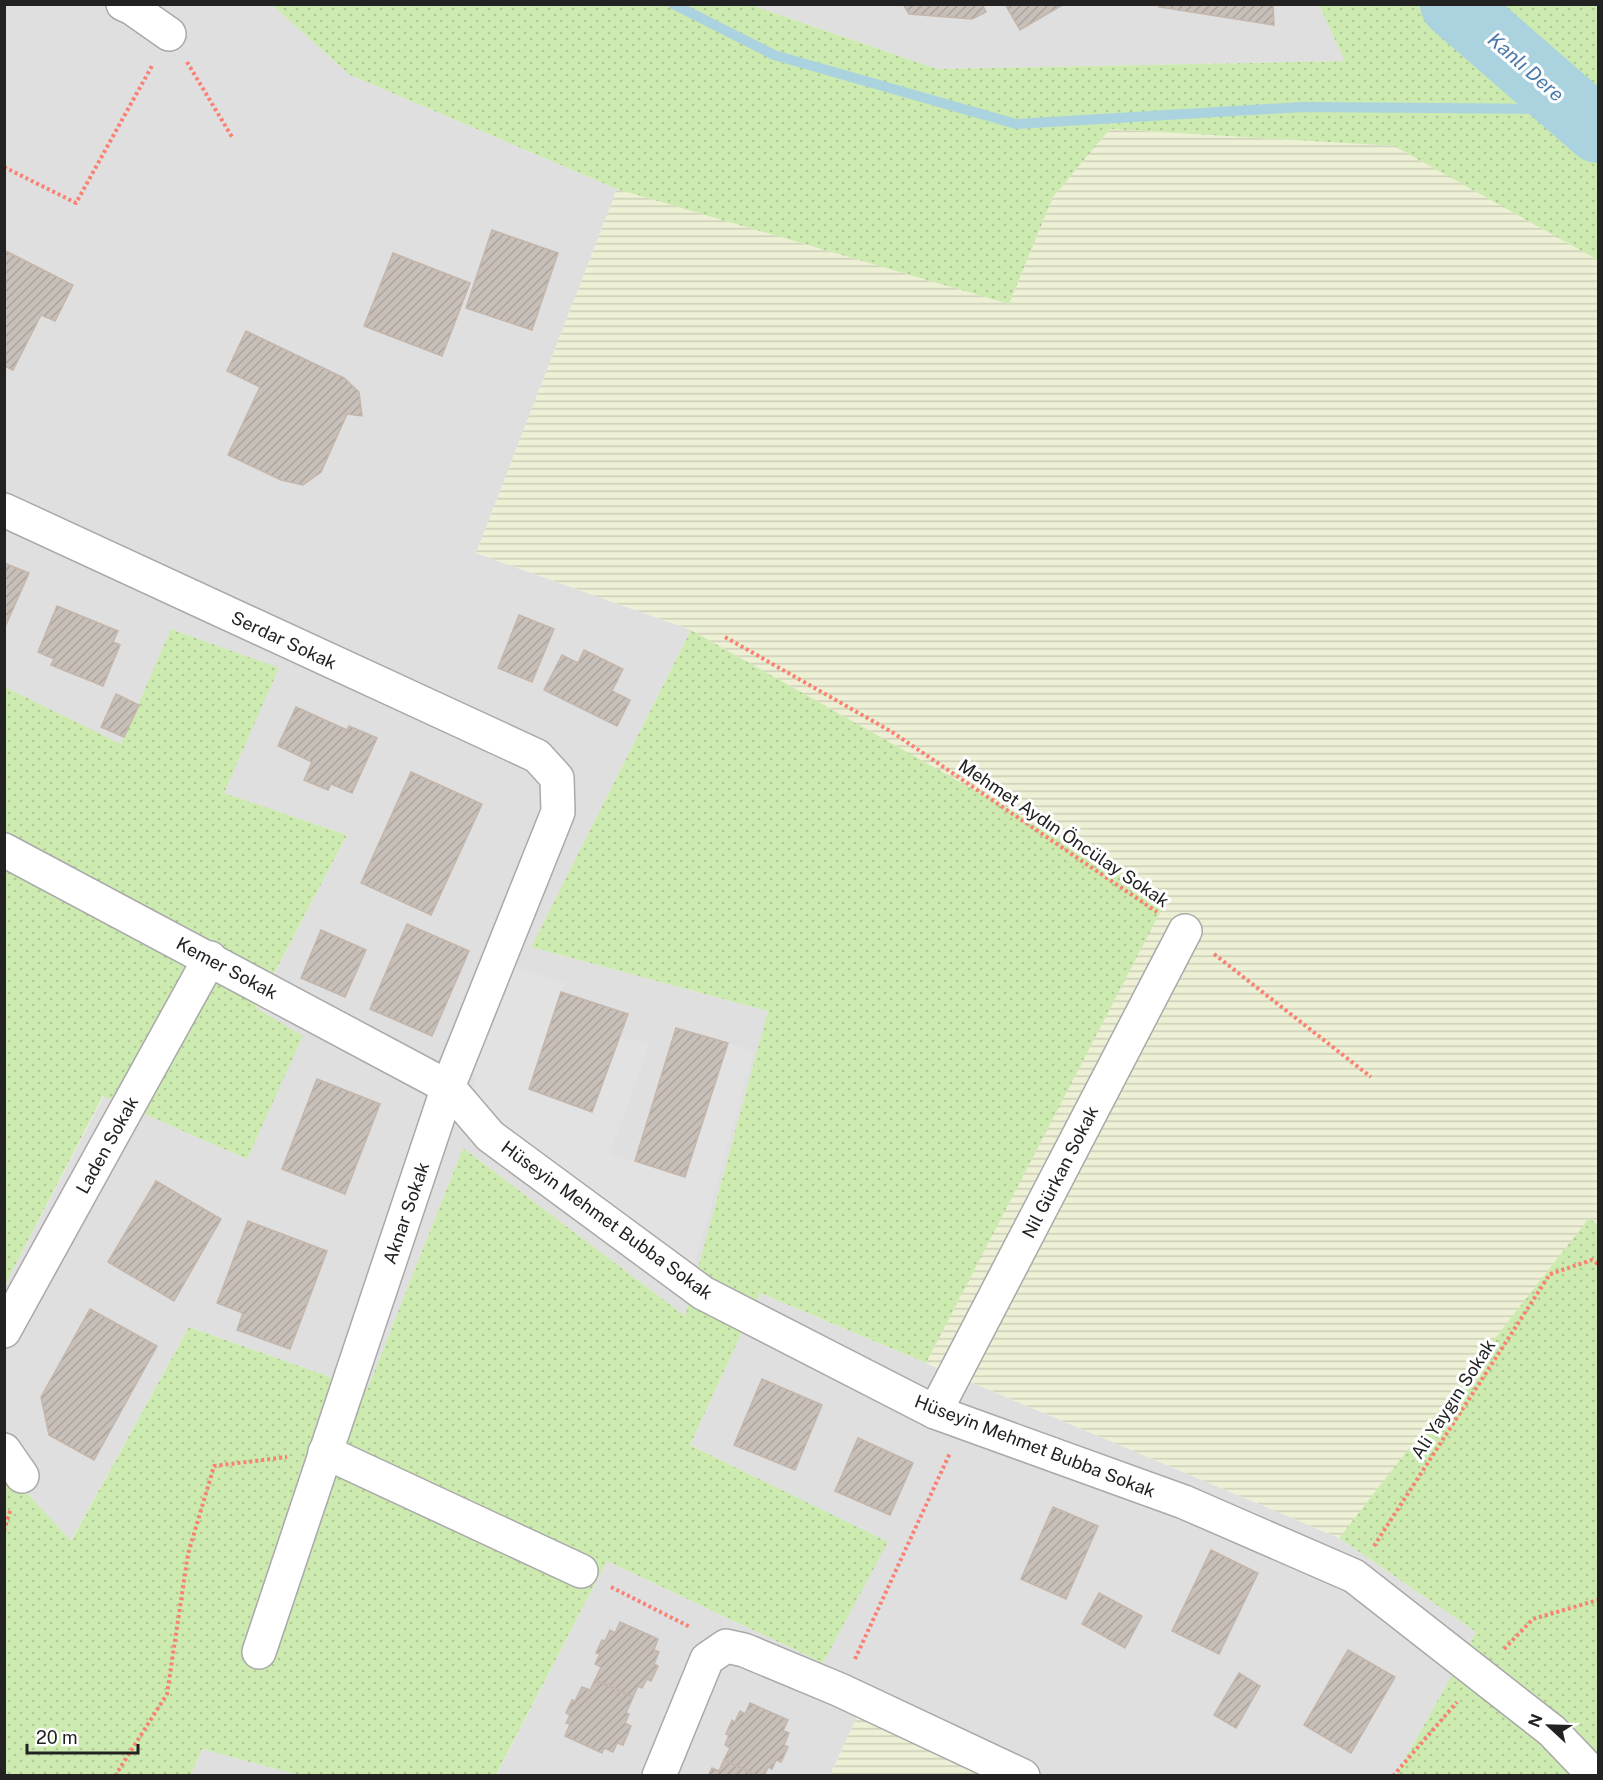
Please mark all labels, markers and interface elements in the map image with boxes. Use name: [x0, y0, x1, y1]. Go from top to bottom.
water label: Kanlı Dere: [1483, 27, 1569, 107]
street label: Serdar Sokak: [228, 607, 340, 673]
street label: Mehmet Aydın Öncülay Sokak: [955, 754, 1174, 911]
street label: Kemer Sokak: [173, 933, 281, 1003]
street label: Laden Sokak: [72, 1093, 142, 1197]
street label: Nil Gürkan Sokak: [1018, 1102, 1102, 1242]
street label: Hüseyin Mehmet Bubba Sokak: [497, 1136, 717, 1304]
street label: Aknar Sokak: [379, 1159, 433, 1267]
street label: Ali Yaygın Sokak: [1407, 1335, 1499, 1463]
street label: Hüseyin Mehmet Bubba Sokak: [912, 1390, 1158, 1502]
north arrow: [1519, 1696, 1579, 1756]
text: N: [1524, 1711, 1547, 1730]
scale bar: [27, 1717, 138, 1755]
text: 20 m: [36, 1727, 78, 1748]

